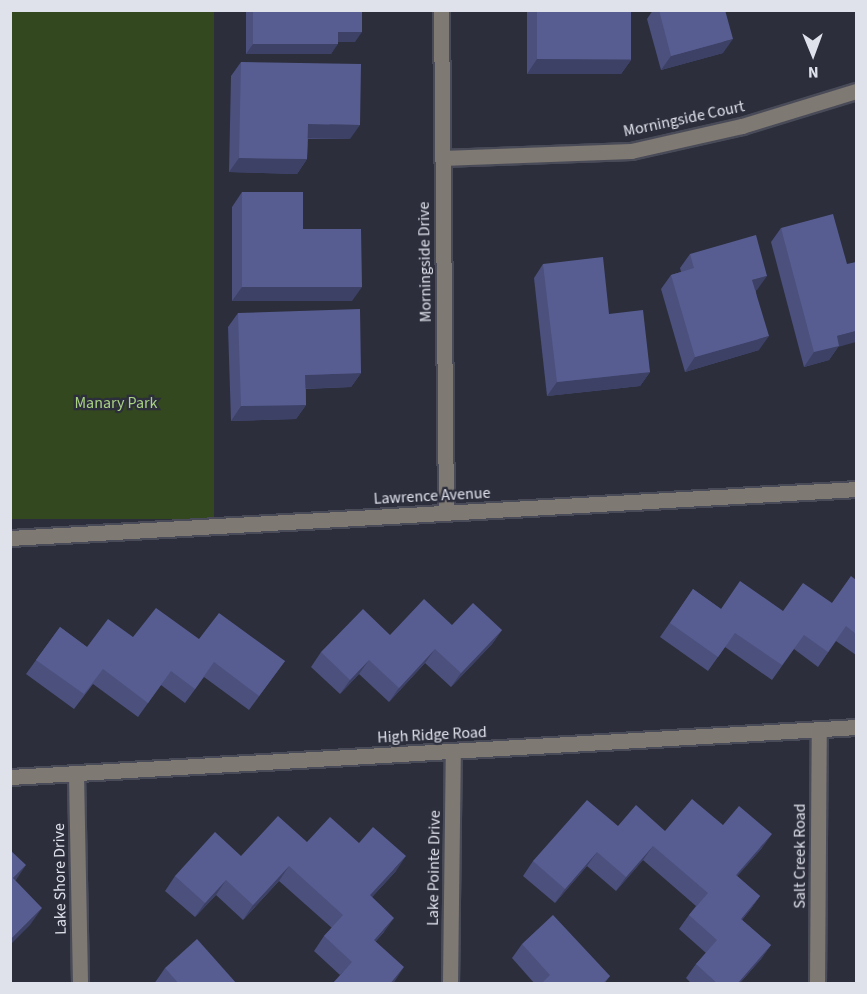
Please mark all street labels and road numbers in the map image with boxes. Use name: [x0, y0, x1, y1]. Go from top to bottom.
street label: Morningside Court: [622, 97, 746, 141]
street label: Morningside Drive: [414, 201, 436, 323]
street label: Lawrence Avenue: [373, 483, 491, 509]
street label: High Ridge Road: [377, 723, 487, 747]
street label: Salt Creek Road: [790, 803, 810, 909]
street label: Lake Pointe Drive: [423, 810, 445, 926]
street label: Lake Shore Drive: [49, 823, 71, 935]

